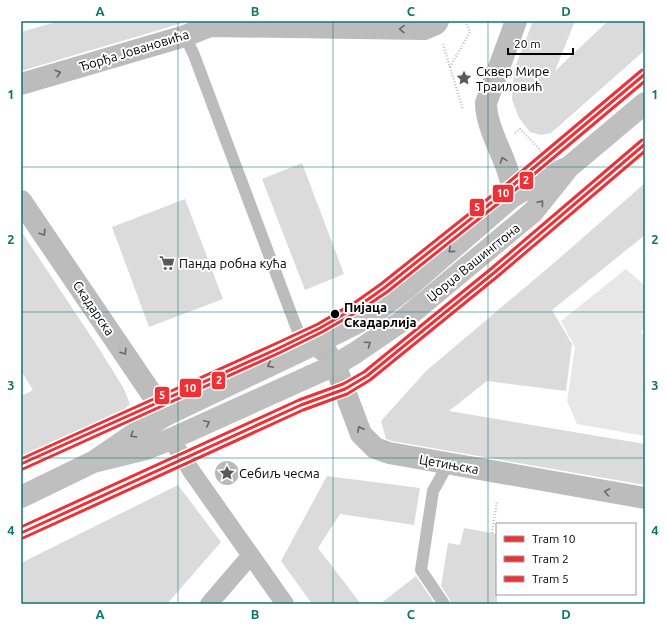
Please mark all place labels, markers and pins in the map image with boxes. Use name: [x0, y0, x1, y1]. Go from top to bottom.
place label: Сквер Мире Траиловић: [476, 64, 549, 93]
place icon: Сквер Мире Траиловић: [455, 69, 473, 87]
supermarket icon: Панда робна кућа: [158, 254, 176, 272]
place label: Панда робна кућа: [179, 256, 287, 270]
place label: Пијаца Скадарлија: [344, 300, 417, 329]
marker: Пијаца Скадарлија: [329, 308, 341, 320]
place icon: Себиљ чесма: [218, 464, 236, 482]
place label: Себиљ чесма: [239, 466, 320, 480]

